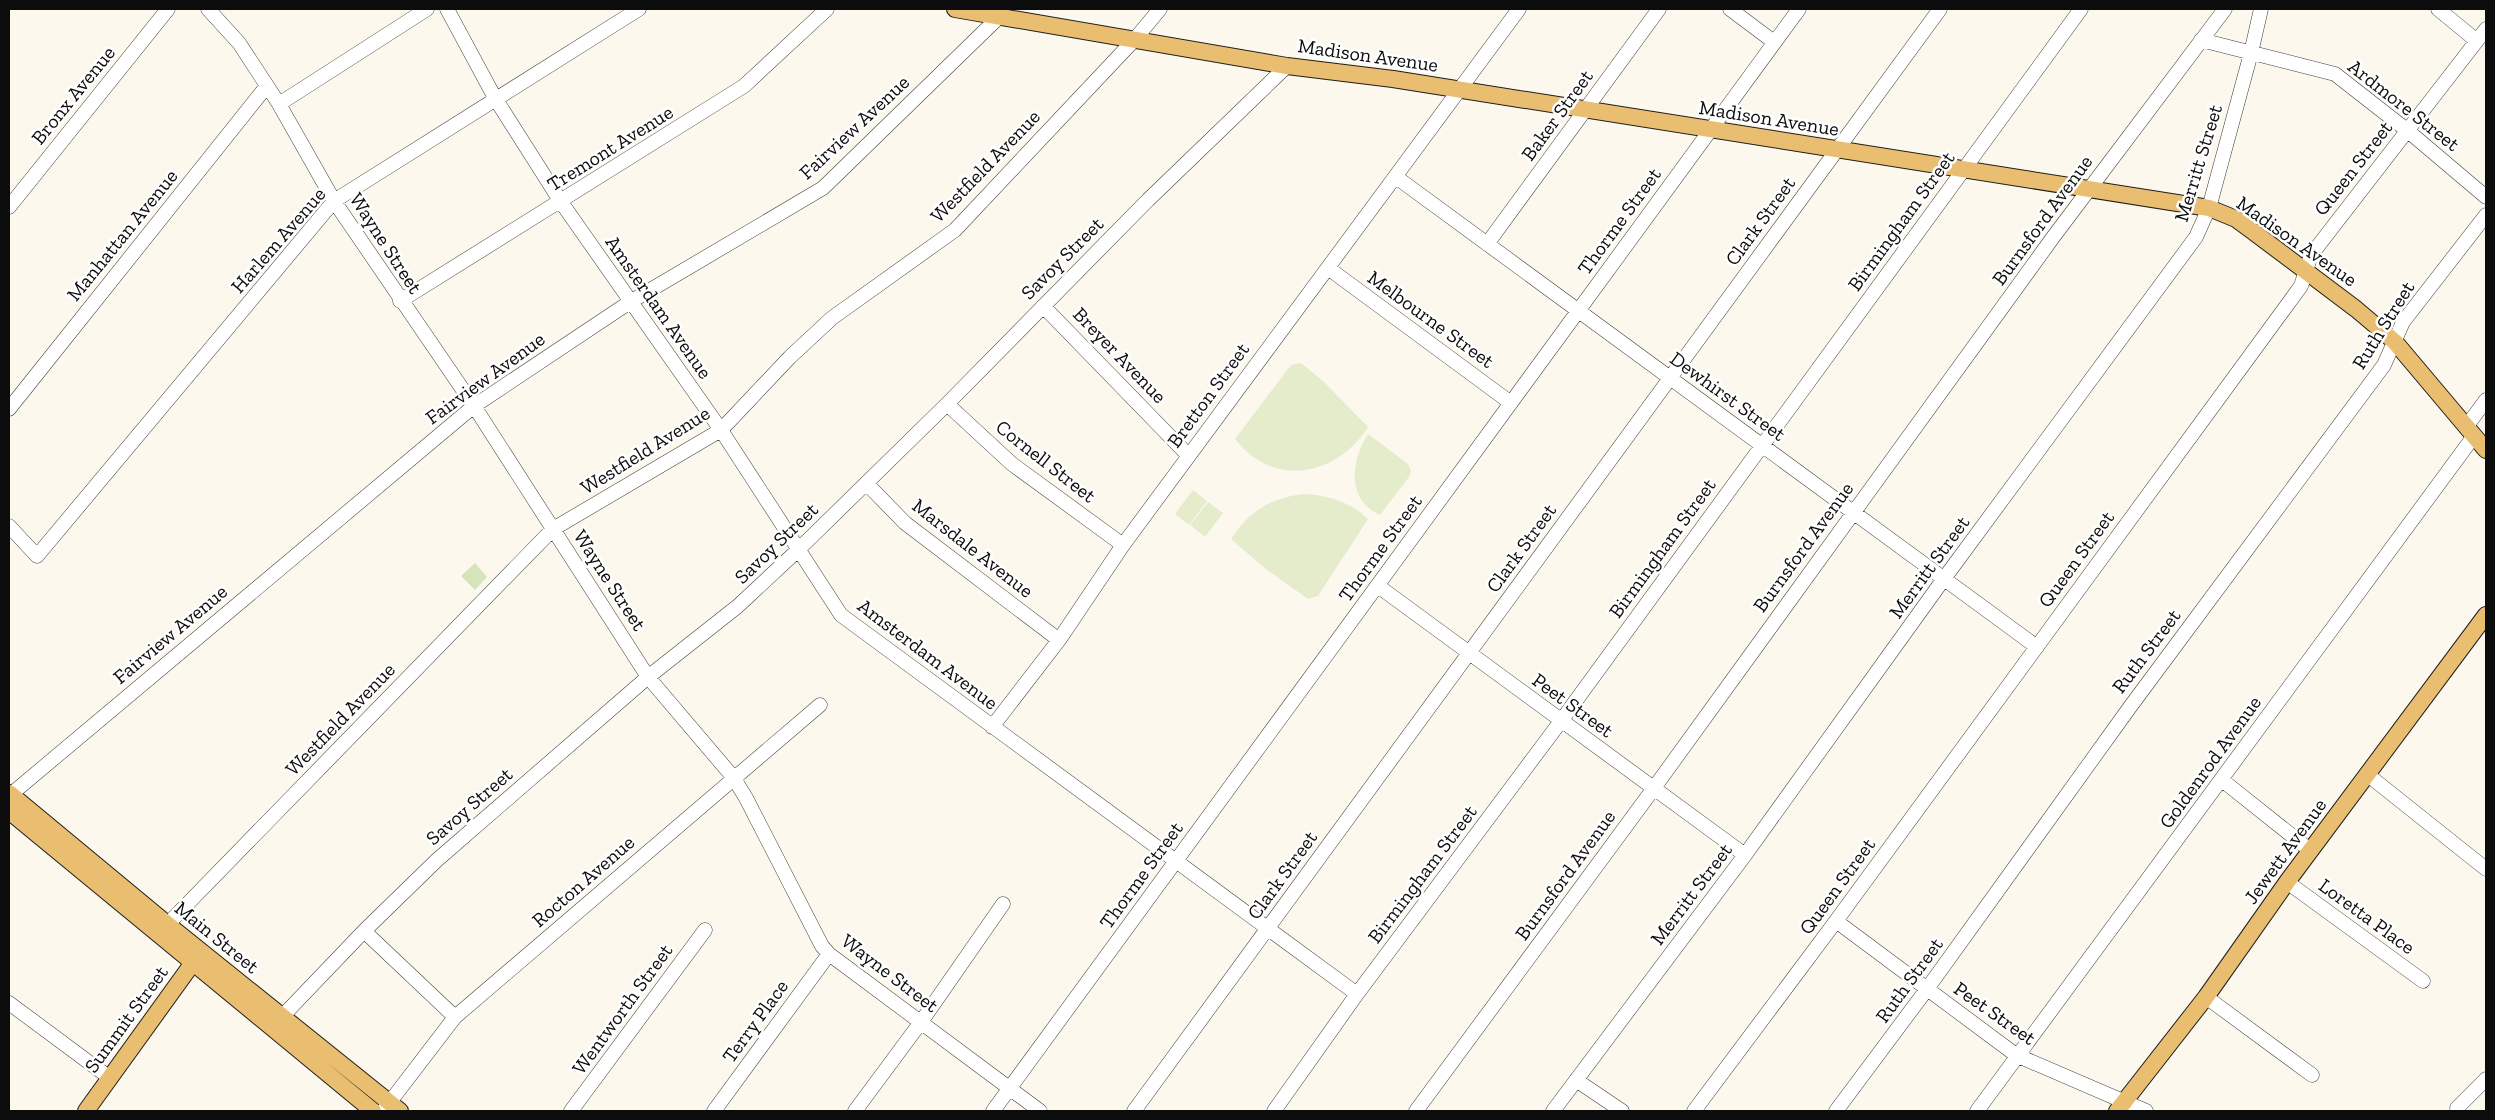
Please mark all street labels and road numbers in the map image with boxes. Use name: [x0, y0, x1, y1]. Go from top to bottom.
street label: Madison Avenue: [1296, 33, 1440, 77]
street label: Bronx Avenue: [26, 41, 120, 149]
street label: Ardmore Street: [2343, 54, 2465, 156]
street label: Baker Street: [1516, 64, 1598, 165]
street label: Fairview Avenue: [794, 70, 914, 184]
street label: Madison Avenue: [1697, 95, 1841, 141]
street label: Tremont Avenue: [543, 100, 677, 196]
street label: Merritt Street: [2169, 101, 2227, 224]
street label: Westfield Avenue: [925, 105, 1045, 227]
street label: Queen Street: [2309, 115, 2398, 220]
street label: Birmingham Street: [1842, 146, 1960, 295]
street label: Burnsford Avenue: [1987, 150, 2097, 290]
street label: Thorme Street: [1572, 162, 1666, 279]
street label: Manhattan Avenue: [61, 164, 183, 306]
street label: Clark Street: [1720, 171, 1801, 270]
street label: Harlem Avenue: [226, 182, 330, 298]
street label: Wayne Street: [345, 188, 428, 298]
street label: Madison Avenue: [2232, 191, 2362, 291]
street label: Savoy Street: [1016, 211, 1109, 304]
street label: Amsterdam Avenue: [601, 231, 717, 383]
street label: Melbourne Street: [1363, 265, 1499, 373]
street label: Ruth Street: [2347, 276, 2420, 373]
street label: Breyer Avenue: [1068, 302, 1172, 408]
street label: Fairview Avenue: [421, 327, 549, 429]
street label: Bretton Street: [1162, 337, 1254, 452]
street label: Dewhirst Street: [1666, 346, 1791, 446]
street label: Westfield Avenue: [576, 401, 714, 499]
street label: Cornell Street: [991, 415, 1101, 508]
street label: Birmingham Street: [1603, 473, 1721, 622]
street label: Burnsford Avenue: [1748, 477, 1858, 617]
street label: Thorme Street: [1333, 489, 1427, 606]
street label: Marsdale Avenue: [908, 493, 1038, 603]
street label: Savoy Street: [729, 497, 823, 589]
street label: Clark Street: [1481, 498, 1562, 597]
street label: Queen Street: [2033, 506, 2119, 612]
street label: Merritt Street: [1884, 511, 1975, 623]
street label: Wayne Street: [569, 525, 652, 635]
street label: Fairview Avenue: [108, 579, 232, 689]
street label: Amsterdam Avenue: [853, 593, 1003, 715]
street label: Ruth Street: [2107, 604, 2186, 698]
street label: Westfield Avenue: [280, 658, 400, 780]
street label: Peet Street: [1528, 668, 1619, 743]
street label: Goldenrod Avenue: [2154, 691, 2266, 833]
street label: Savoy Street: [421, 762, 518, 850]
street label: Jewett Avenue: [2239, 794, 2331, 908]
street label: Birmingham Street: [1362, 800, 1482, 948]
street label: Burnsford Avenue: [1510, 805, 1620, 945]
street label: Thorme Street: [1094, 816, 1188, 933]
street label: Clark Street: [1242, 825, 1323, 924]
street label: Rocton Avenue: [527, 830, 639, 932]
street label: Queen Street: [1794, 833, 1880, 939]
street label: Merritt Street: [1645, 838, 1737, 950]
street label: Loretta Place: [2314, 873, 2420, 959]
street label: Main Street: [170, 896, 264, 979]
street label: Wayne Street: [837, 929, 944, 1018]
street label: Ruth Street: [1870, 932, 1948, 1027]
street label: Wentworth Street: [567, 939, 678, 1079]
street label: Summit Street: [79, 960, 173, 1077]
street label: Terry Place: [717, 975, 793, 1067]
street label: Peet Street: [1949, 976, 2041, 1050]

